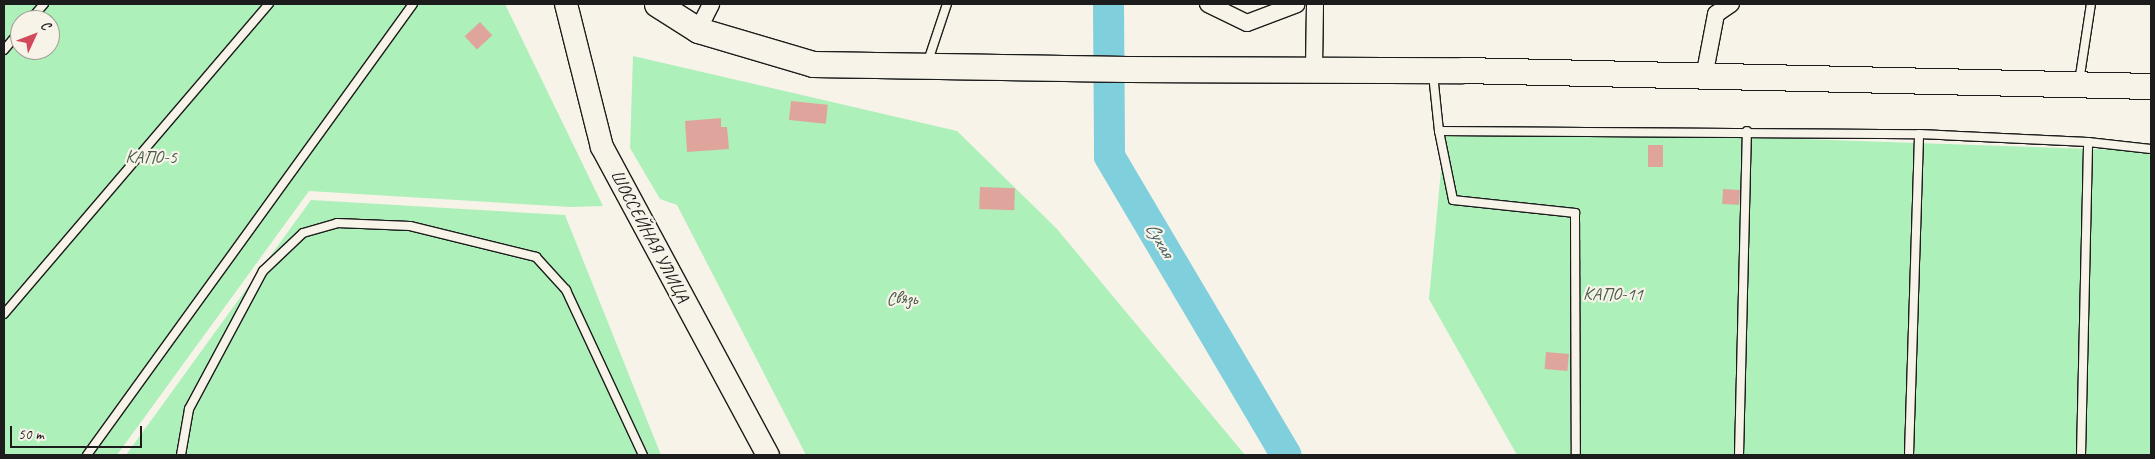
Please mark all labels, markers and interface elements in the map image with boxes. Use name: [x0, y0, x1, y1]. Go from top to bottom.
north arrow: [10, 10, 60, 60]
text: С: [37, 17, 54, 33]
park label: КАПО-5: [125, 146, 177, 168]
street label: ШОССЕЙНАЯ УЛИЦА: [606, 166, 694, 306]
water label: Сухая: [1140, 218, 1178, 262]
park label: КАПО-11: [1583, 283, 1643, 305]
park label: Связь: [887, 287, 917, 309]
scale bar: [12, 416, 145, 448]
text: 50 m: [18, 425, 44, 444]

